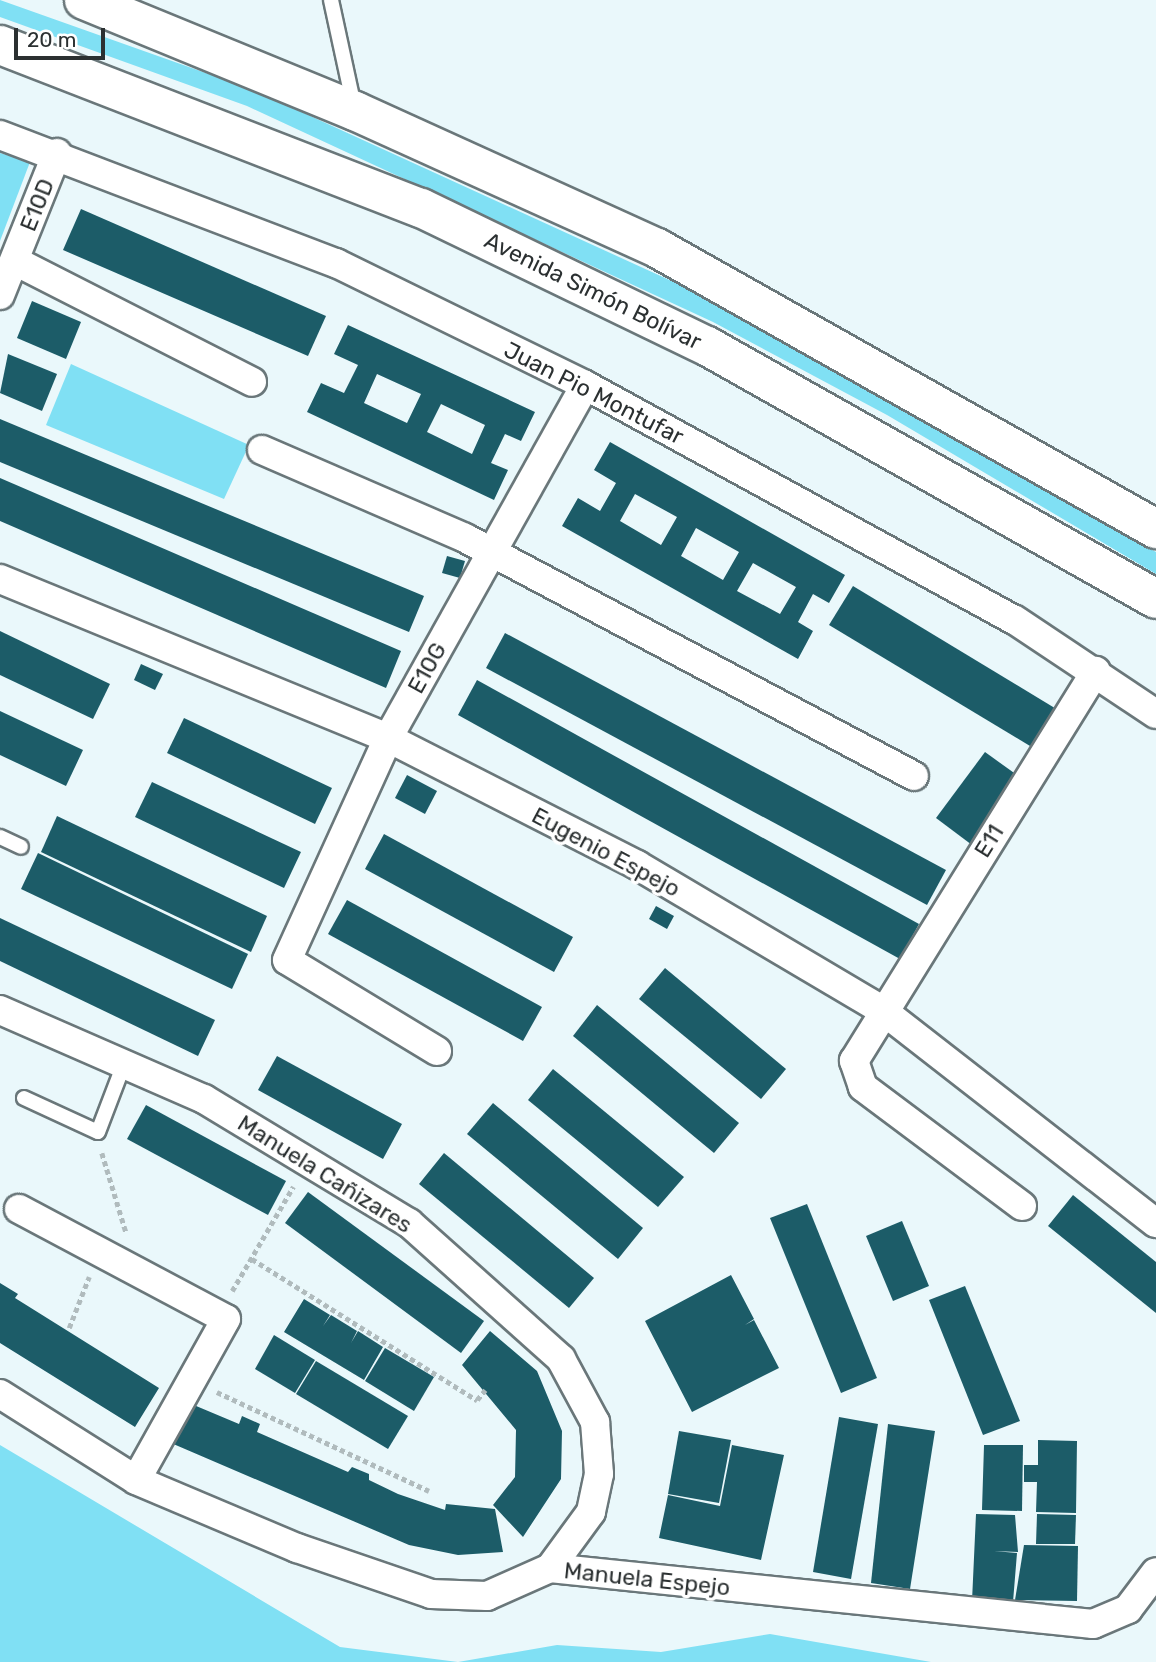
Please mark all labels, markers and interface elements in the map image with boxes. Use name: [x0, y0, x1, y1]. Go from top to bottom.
scale bar: [18, 14, 108, 58]
text: 20 m: [27, 27, 76, 52]
street label: E10D: [14, 175, 60, 235]
street label: Avenida Simón Bolívar: [480, 226, 706, 356]
street label: Juan Pio Montufar: [500, 336, 688, 450]
street label: E10G: [402, 638, 452, 698]
street label: Eugenio Espejo: [527, 801, 685, 903]
street label: E11: [968, 820, 1010, 862]
street label: Manuela Cañizares: [233, 1109, 417, 1239]
street label: Manuela Espejo: [563, 1557, 731, 1601]

